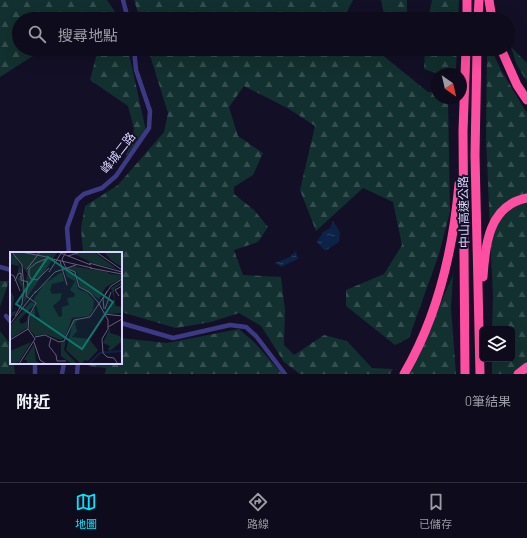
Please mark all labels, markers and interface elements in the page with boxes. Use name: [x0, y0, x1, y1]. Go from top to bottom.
search box: [12, 12, 515, 56]
icon: search: [26, 23, 48, 45]
text: 搜尋地點: [58, 26, 118, 44]
north arrow: [431, 68, 467, 104]
street label: 峰城二路: [97, 129, 138, 176]
street label: 中山高速公路: [455, 176, 471, 248]
inset map: [10, 252, 122, 364]
map controls: [479, 326, 515, 362]
button: layers: [479, 326, 515, 362]
text: 附近: [16, 391, 50, 411]
text: 0筆結果: [465, 393, 511, 409]
tab: 地圖: [75, 491, 97, 531]
tab: 路線: [247, 491, 269, 531]
tab: 已儲存: [419, 491, 452, 531]

